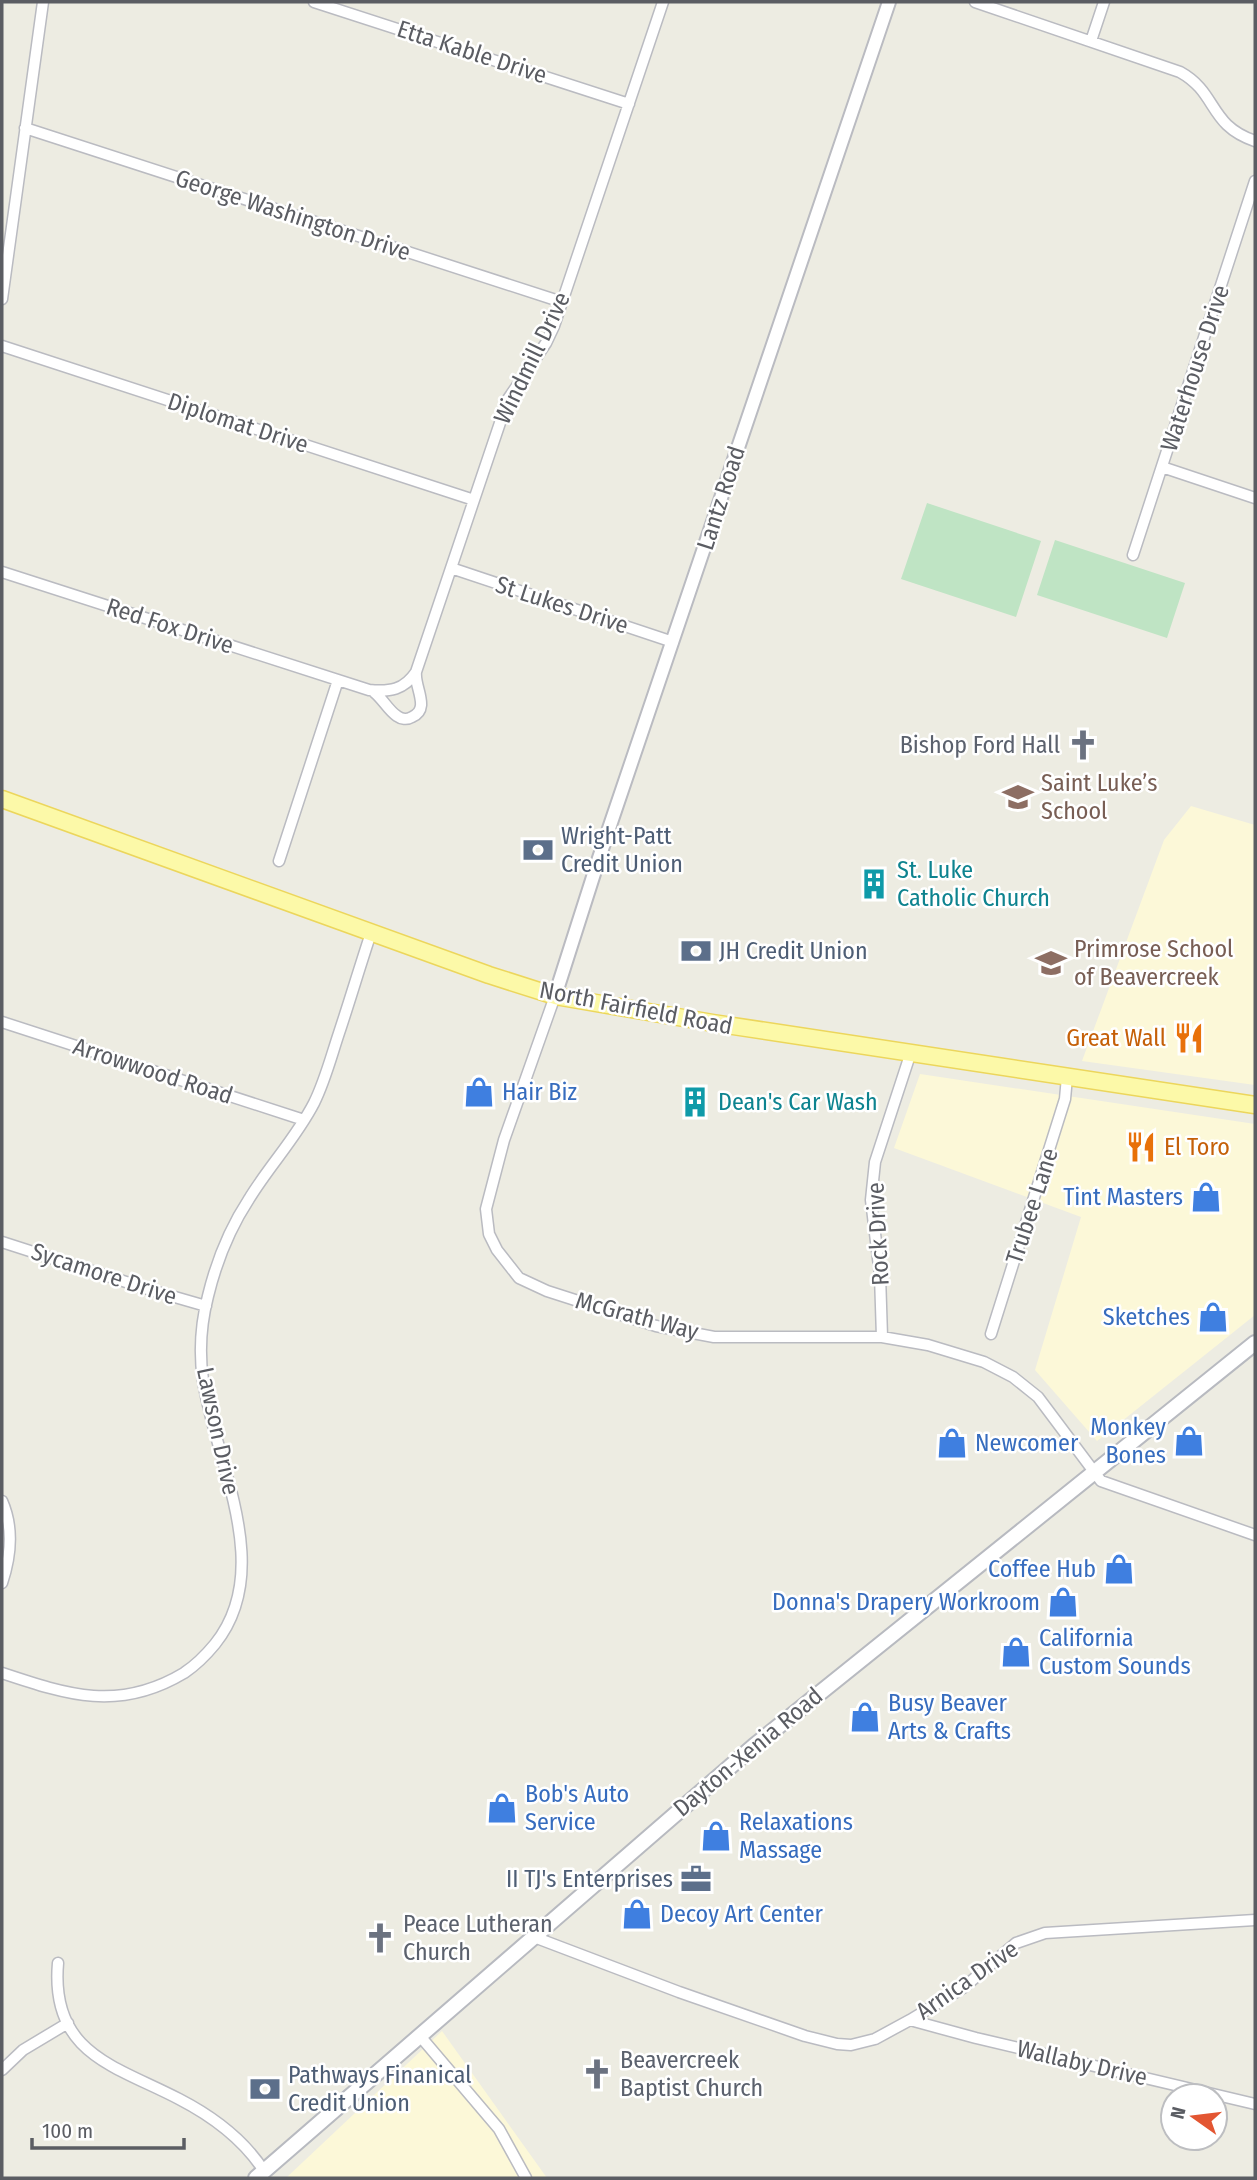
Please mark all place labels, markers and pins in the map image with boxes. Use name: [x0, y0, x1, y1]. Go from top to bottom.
church icon: Bishop Ford Hall: [1066, 728, 1100, 762]
place label: Bishop Ford Hall: [900, 731, 1060, 759]
place label: Saint Luke’s School: [1041, 769, 1157, 825]
school or university icon: Saint Luke’s School: [1001, 780, 1035, 814]
place label: Wright-Patt Credit Union: [561, 822, 683, 878]
bank icon: Wright-Patt Credit Union: [521, 833, 555, 867]
place label: St. Luke Catholic Church: [897, 856, 1050, 912]
building icon: St. Luke Catholic Church: [857, 867, 891, 901]
bank icon: JH Credit Union: [679, 934, 713, 968]
place label: Primrose School of Beavercreek: [1074, 935, 1233, 991]
place label: JH Credit Union: [719, 937, 868, 965]
school or university icon: Primrose School of Beavercreek: [1034, 946, 1068, 980]
restaurant icon: Great Wall: [1172, 1021, 1206, 1055]
place label: Great Wall: [1066, 1024, 1166, 1052]
shop icon: Hair Biz: [462, 1075, 496, 1109]
place label: Hair Biz: [502, 1078, 577, 1106]
building icon: Dean's Car Wash: [678, 1085, 712, 1119]
place label: Dean's Car Wash: [718, 1088, 878, 1116]
restaurant icon: El Toro: [1124, 1130, 1158, 1164]
place label: El Toro: [1164, 1133, 1230, 1161]
shop icon: Tint Masters: [1189, 1180, 1223, 1214]
place label: Tint Masters: [1063, 1183, 1183, 1211]
shop icon: Sketches: [1196, 1300, 1230, 1334]
place label: Sketches: [1103, 1303, 1190, 1331]
place label: Monkey Bones: [1090, 1413, 1166, 1469]
shop icon: Monkey Bones: [1172, 1424, 1206, 1458]
shop icon: Newcomer: [935, 1426, 969, 1460]
place label: Newcomer: [975, 1429, 1079, 1457]
shop icon: Coffee Hub: [1102, 1552, 1136, 1586]
place label: Coffee Hub: [988, 1555, 1096, 1583]
shop icon: Donna's Drapery Workroom: [1046, 1585, 1080, 1619]
place label: Donna's Drapery Workroom: [772, 1588, 1040, 1616]
place label: California Custom Sounds: [1039, 1624, 1191, 1680]
shop icon: California Custom Sounds: [999, 1635, 1033, 1669]
place label: Busy Beaver Arts & Crafts: [888, 1689, 1011, 1745]
shop icon: Busy Beaver Arts & Crafts: [848, 1700, 882, 1734]
place label: Bob's Auto Service: [525, 1780, 629, 1836]
shop icon: Bob's Auto Service: [485, 1791, 519, 1825]
place label: Relaxations Massage: [739, 1808, 853, 1864]
shop icon: Relaxations Massage: [699, 1819, 733, 1853]
office icon: II TJ's Enterprises: [679, 1862, 713, 1896]
place label: II TJ's Enterprises: [506, 1865, 673, 1893]
shop icon: Decoy Art Center: [620, 1897, 654, 1931]
place label: Decoy Art Center: [660, 1900, 824, 1928]
place label: Peace Lutheran Church: [403, 1910, 553, 1966]
church icon: Peace Lutheran Church: [363, 1921, 397, 1955]
place label: Beavercreek Baptist Church: [620, 2046, 763, 2102]
church icon: Beavercreek Baptist Church: [580, 2057, 614, 2091]
place label: Pathways Finanical Credit Union: [288, 2061, 472, 2117]
bank icon: Pathways Finanical Credit Union: [248, 2072, 282, 2106]

